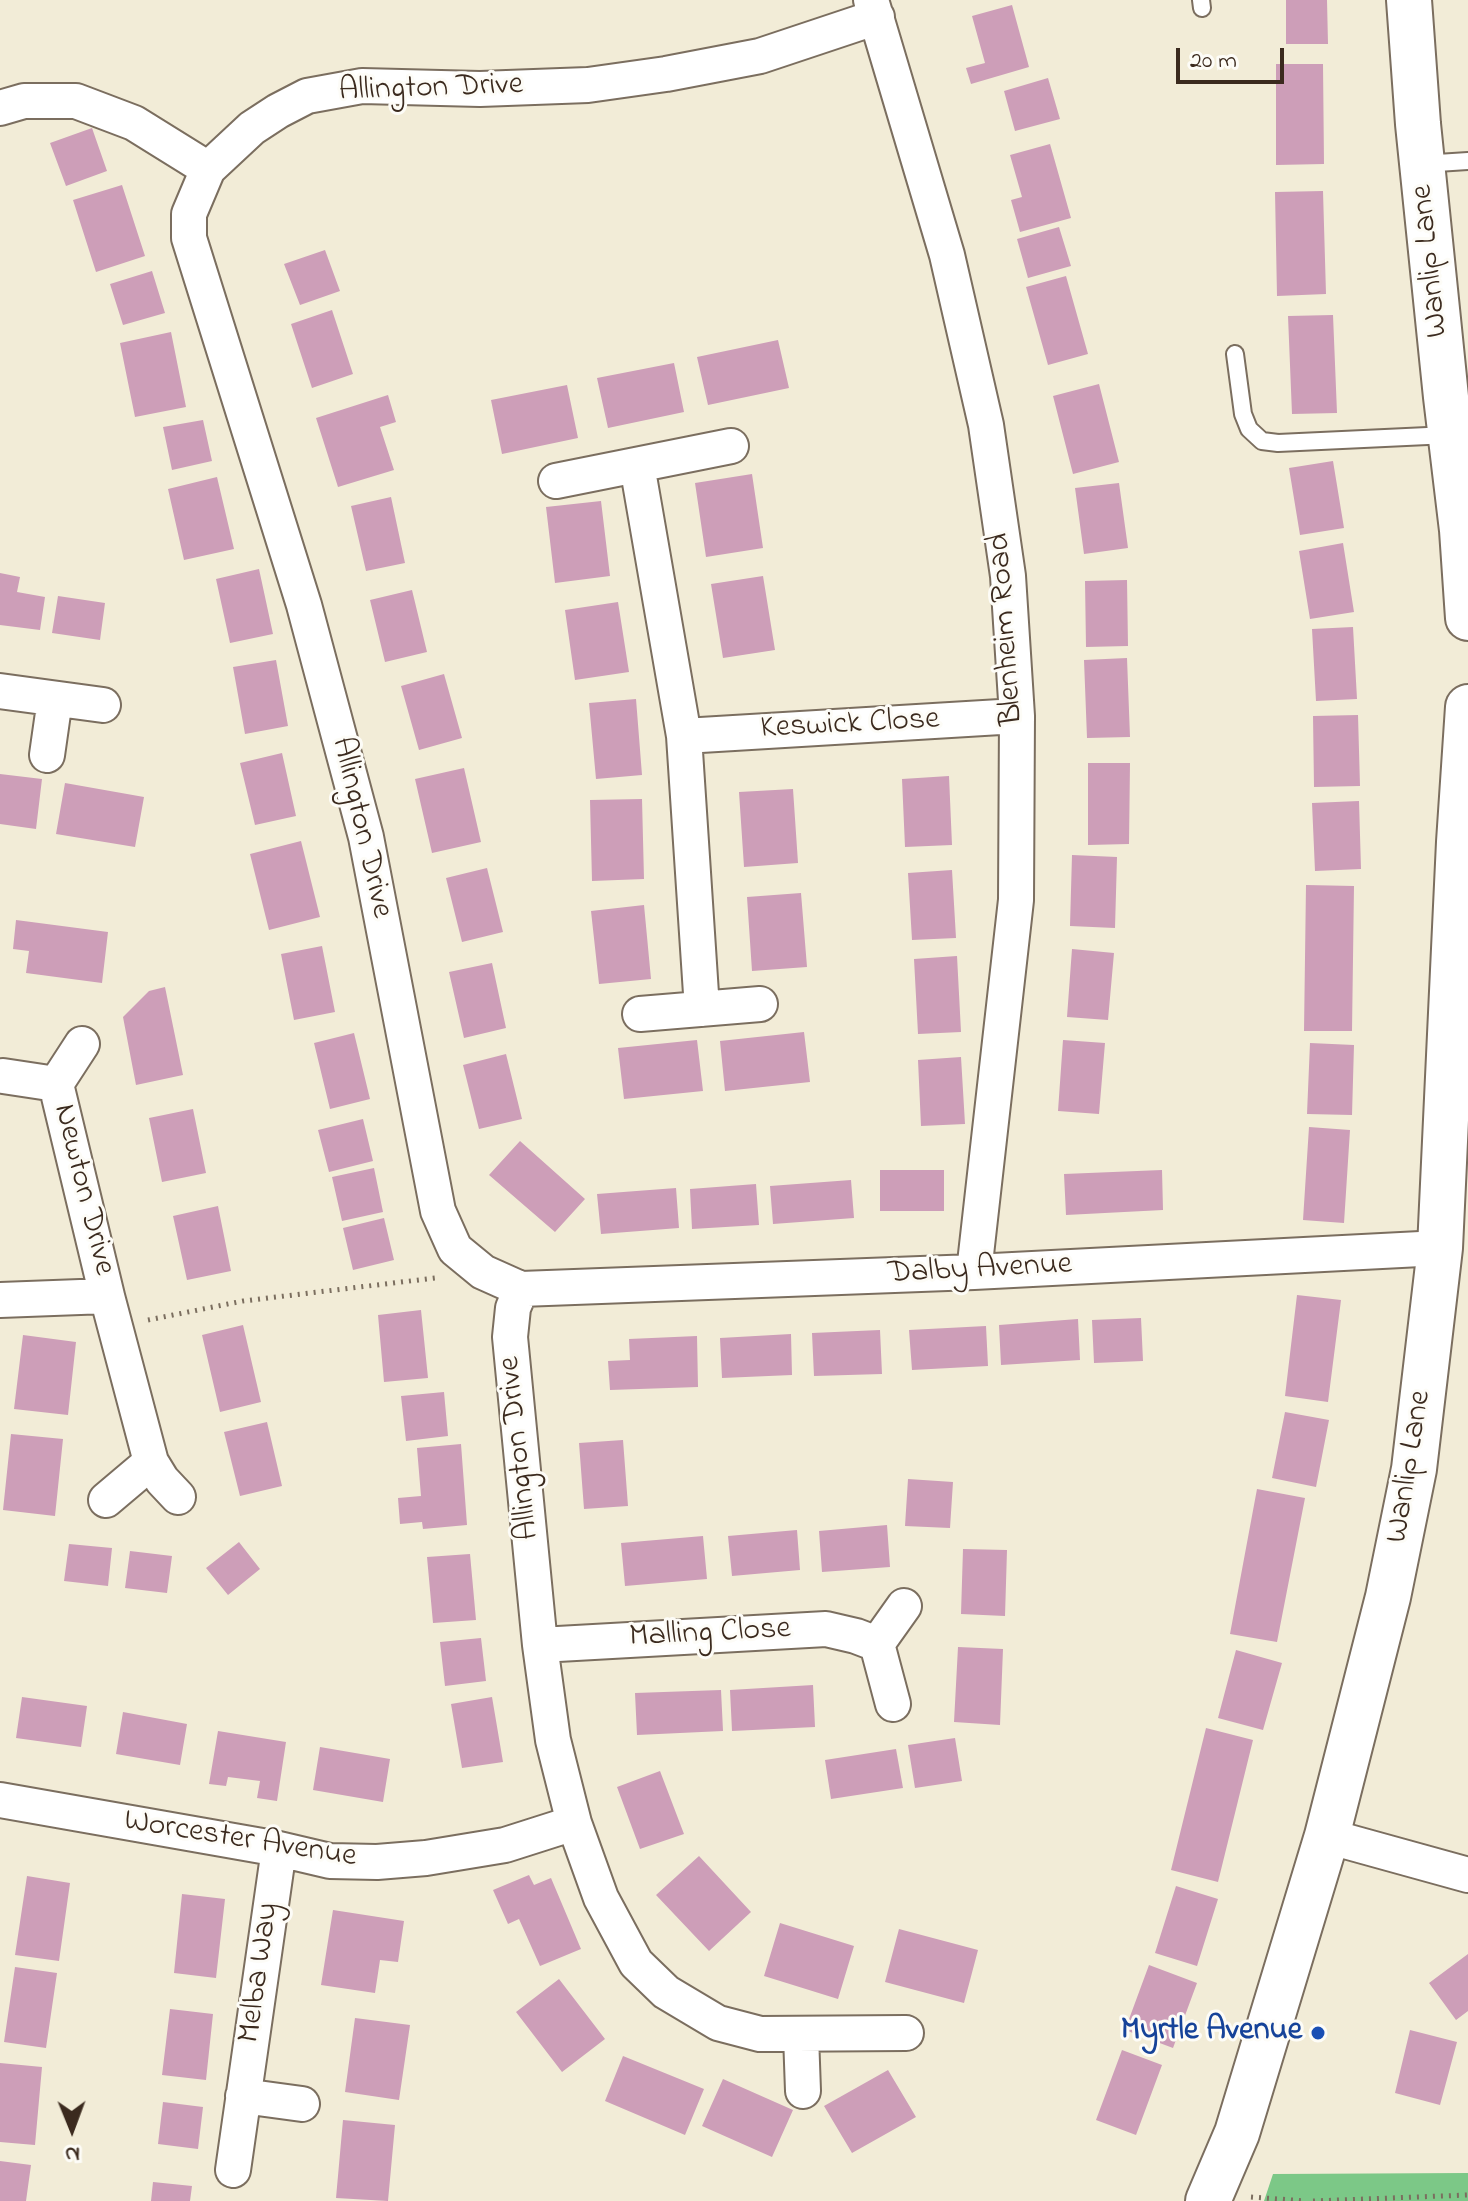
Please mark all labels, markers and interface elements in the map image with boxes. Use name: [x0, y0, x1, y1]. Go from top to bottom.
scale bar: [1180, 32, 1288, 82]
text: 20 m: [1190, 44, 1237, 79]
street label: Allington Drive: [338, 68, 524, 112]
street label: Wanlip Lane: [1405, 183, 1459, 339]
street label: Blenheim Road: [982, 531, 1034, 727]
street label: Keswick Close: [759, 702, 941, 750]
street label: Allington Drive: [321, 734, 399, 922]
street label: Newton Drive: [42, 1100, 122, 1280]
street label: Dalby Avenue: [887, 1247, 1073, 1295]
street label: Allington Drive: [492, 1354, 550, 1542]
street label: Wanlip Lane: [1380, 1388, 1442, 1546]
street label: Malling Close: [628, 1612, 792, 1658]
street label: Worcester Avenue: [121, 1804, 359, 1878]
street label: Melba Way: [232, 1900, 290, 2046]
place label: Myrtle Avenue: [1121, 2014, 1302, 2052]
marker: Myrtle Avenue: [1309, 2024, 1327, 2042]
north arrow: [32, 2089, 112, 2169]
text: N: [65, 2137, 80, 2169]

